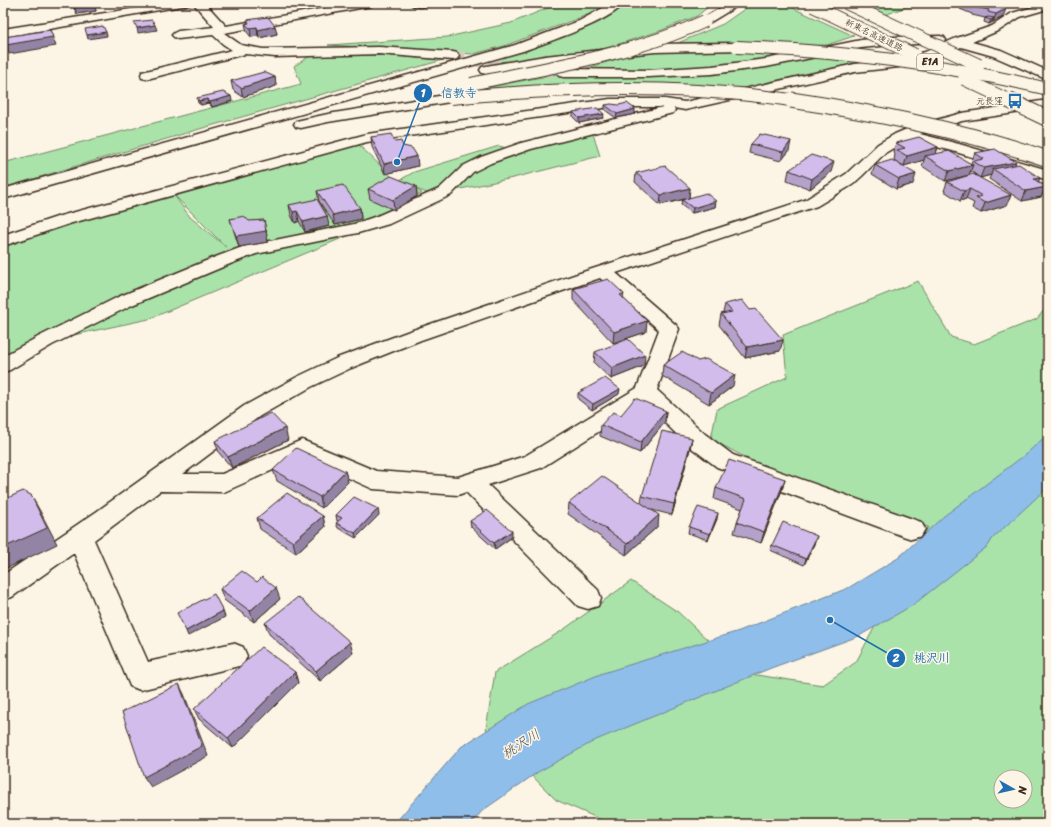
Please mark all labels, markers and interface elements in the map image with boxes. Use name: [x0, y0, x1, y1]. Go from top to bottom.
street label: 新東名高速道路: [842, 14, 906, 56]
road number: E1A: [917, 54, 943, 70]
callout: 信教寺: [413, 81, 485, 105]
text: 1: [420, 82, 426, 104]
text: 信教寺: [441, 82, 477, 104]
bus stop icon: 元長窪: [1006, 92, 1024, 110]
place label: 元長窪: [976, 93, 1003, 109]
callout: 桃沢川: [886, 646, 958, 670]
text: 2: [892, 647, 900, 669]
text: 桃沢川: [914, 647, 950, 669]
water label: 桃沢川: [497, 722, 545, 766]
north arrow: [993, 769, 1033, 809]
text: N: [1012, 784, 1032, 796]

